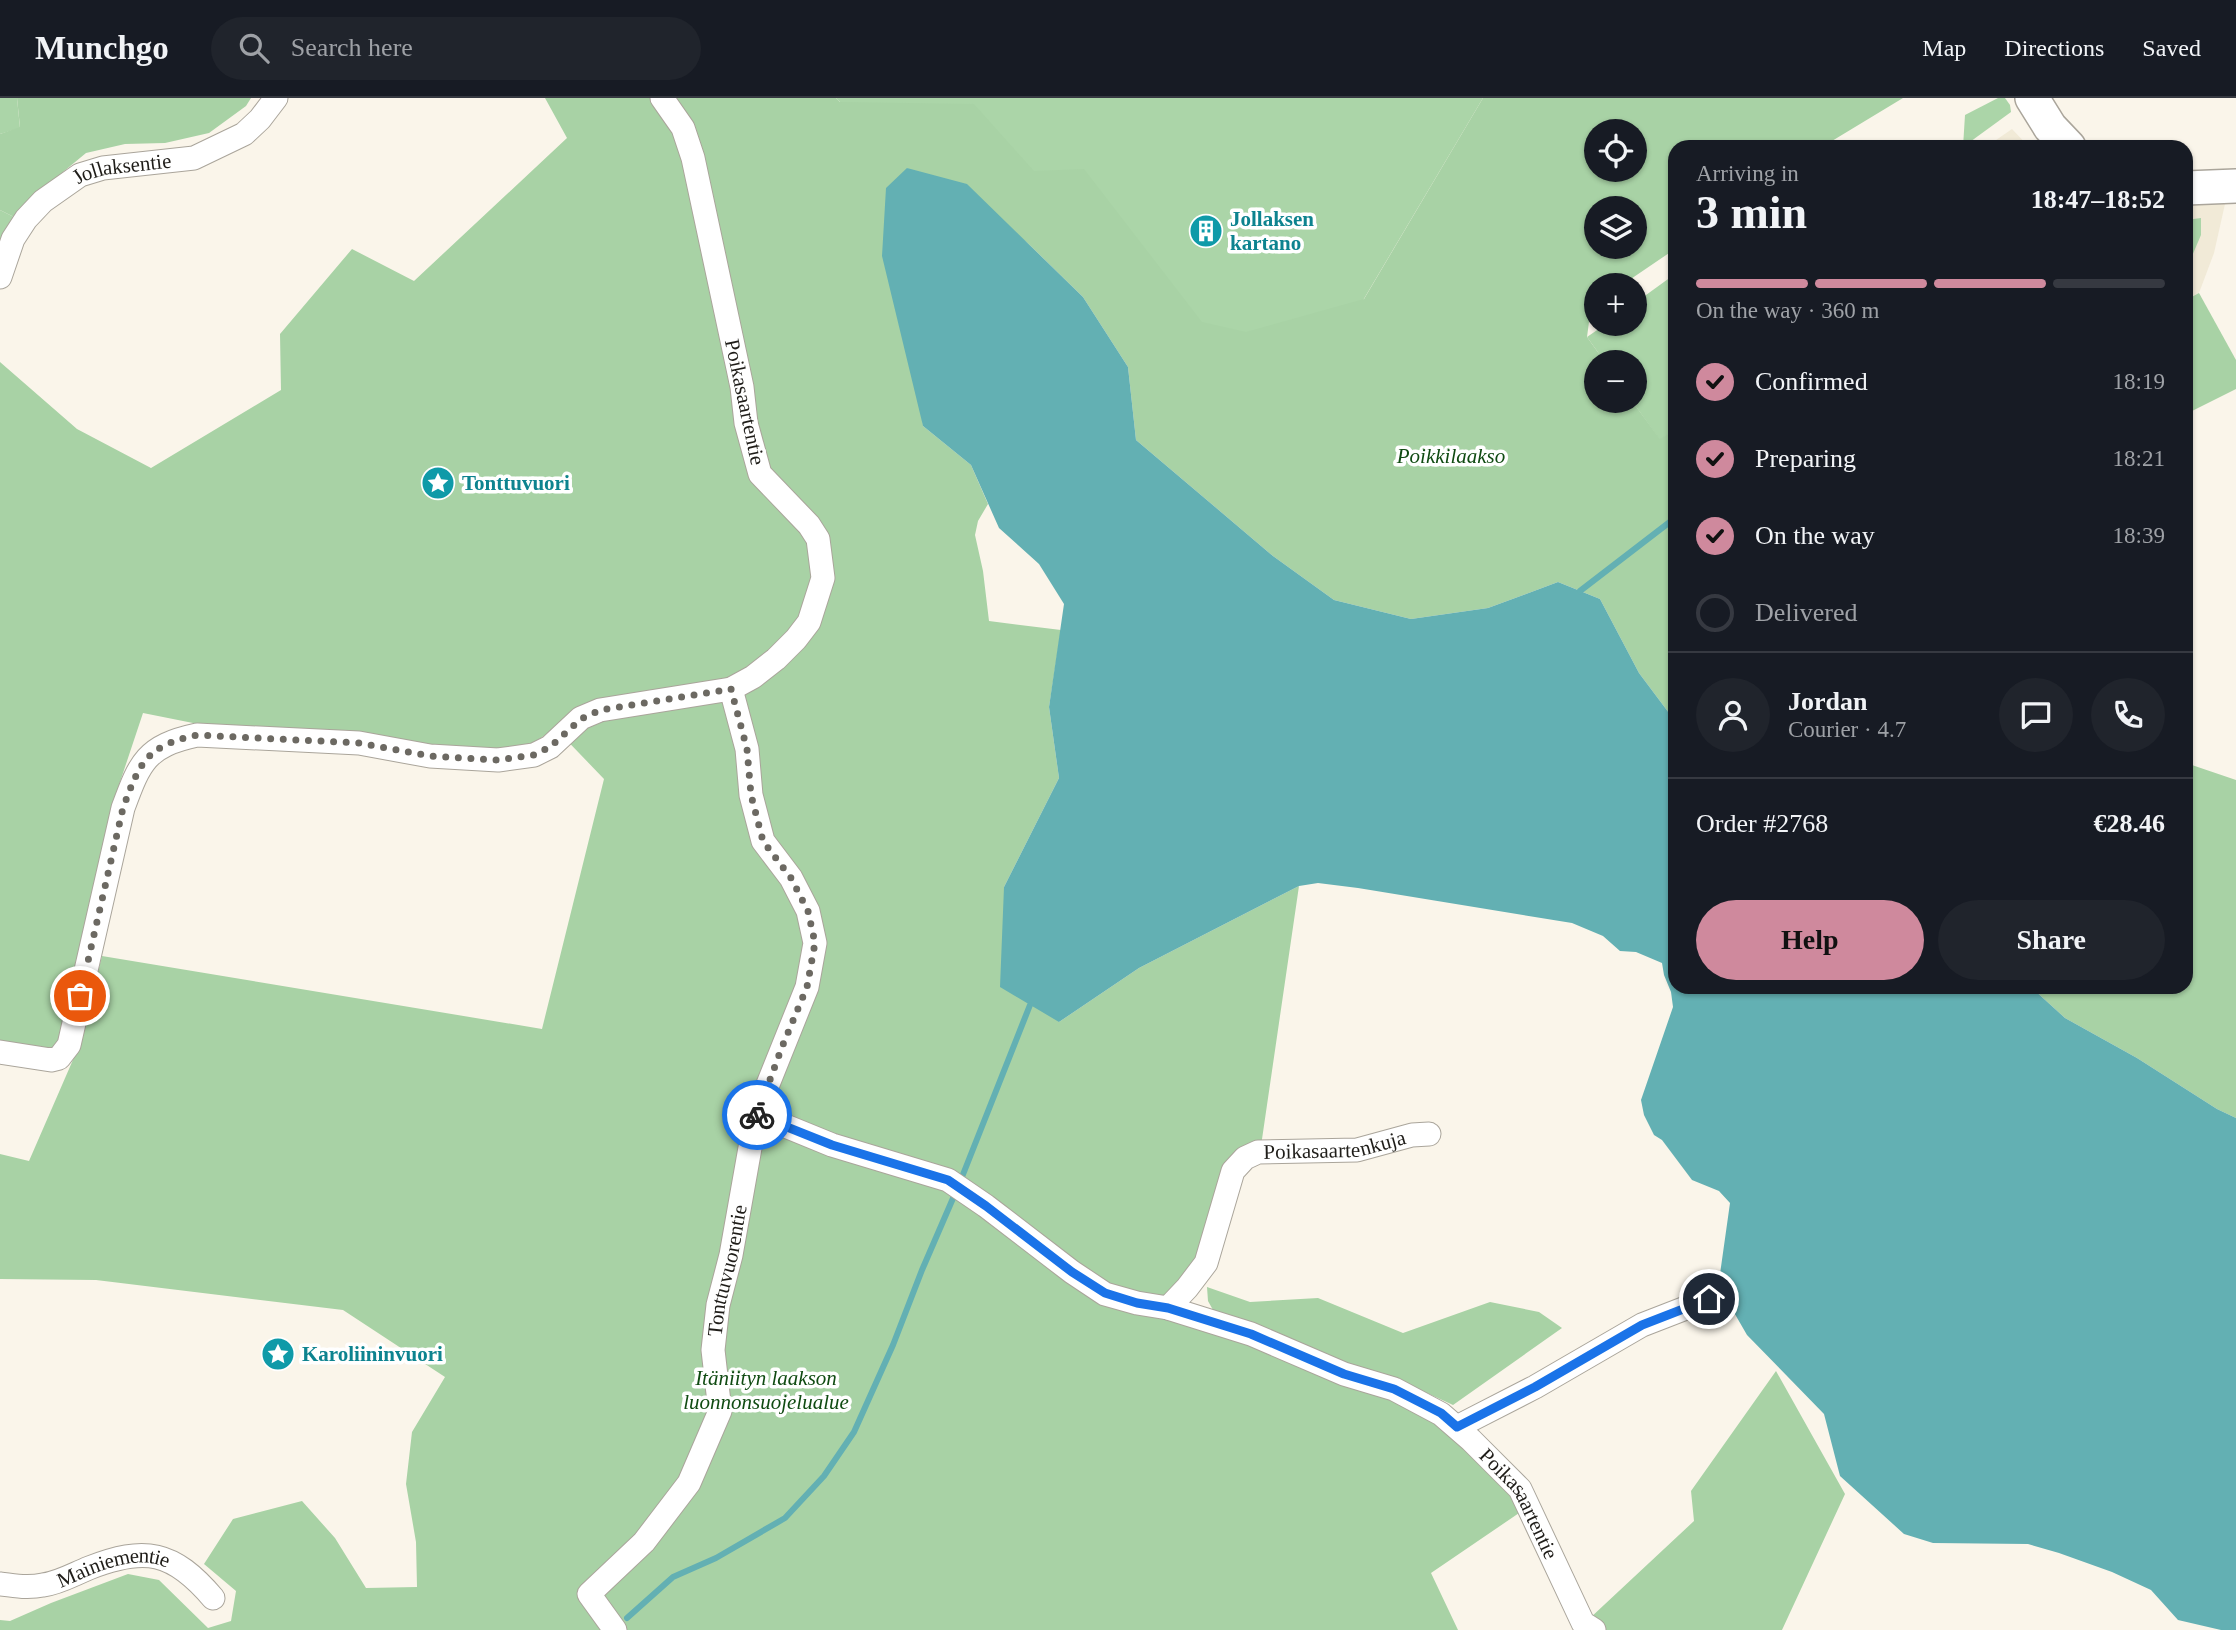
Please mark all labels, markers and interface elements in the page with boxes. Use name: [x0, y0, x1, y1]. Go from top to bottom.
search box: [211, 17, 701, 80]
icon: search: [235, 29, 273, 67]
text: Munchgo: [35, 30, 169, 66]
text: Search here: [291, 33, 413, 62]
text: Map: [1922, 35, 1966, 61]
text: Directions: [2004, 35, 2104, 61]
text: Saved: [2142, 35, 2201, 61]
map controls: [1584, 119, 1647, 413]
button: locate: [1584, 119, 1647, 182]
street label: Jollaksentie: [68, 149, 172, 189]
text: Arriving in: [1696, 161, 1799, 186]
text: 18:47–18:52: [2031, 185, 2165, 214]
text: 3 min: [1696, 187, 1807, 238]
button: layers: [1584, 196, 1647, 259]
place label: Jollaksen kartano: [1230, 207, 1314, 255]
building icon: Jollaksen kartano: [1187, 212, 1225, 250]
button: +: [1584, 273, 1647, 336]
text: On the way · 360 m: [1696, 298, 1879, 323]
street label: Poikasaartentie: [720, 337, 770, 467]
button: −: [1584, 350, 1647, 413]
icon: check: [1696, 363, 1734, 401]
text: Confirmed: [1755, 367, 1868, 396]
text: 18:19: [2113, 369, 2165, 394]
icon: check: [1696, 440, 1734, 478]
park label: Poikkilaakso: [1396, 444, 1505, 468]
text: Preparing: [1755, 444, 1856, 473]
text: 18:21: [2113, 446, 2165, 471]
place icon: Tonttuvuori: [419, 464, 457, 502]
place label: Tonttuvuori: [462, 471, 570, 495]
icon: check: [1696, 517, 1734, 555]
text: On the way: [1755, 521, 1875, 550]
text: 18:39: [2113, 523, 2165, 548]
text: Delivered: [1755, 598, 1858, 627]
button: person: [1696, 678, 1770, 752]
button: chat: [1999, 678, 2073, 752]
button: phone: [2091, 678, 2165, 752]
text: Jordan: [1788, 687, 1867, 716]
text: Courier · 4.7: [1788, 717, 1906, 742]
text: Order #2768: [1696, 809, 1828, 838]
text: €28.46: [2094, 809, 2165, 838]
button: Help: [1696, 900, 1924, 980]
button: Share: [1938, 900, 2165, 980]
pin: [50, 966, 110, 1026]
icon: bag: [61, 977, 99, 1015]
courier: [722, 1080, 792, 1150]
icon: bike: [738, 1096, 776, 1134]
street label: Poikasaartenkuja: [1263, 1125, 1409, 1164]
street label: Tonttuvuorentie: [703, 1203, 752, 1337]
pin: [1679, 1269, 1739, 1329]
icon: home: [1690, 1280, 1728, 1318]
place icon: Karoliininvuori: [259, 1335, 297, 1373]
place label: Karoliininvuori: [302, 1342, 443, 1366]
park label: Itäniityn laakson luonnonsuojelualue: [683, 1366, 849, 1414]
street label: Poikasaartentie: [1474, 1443, 1563, 1563]
street label: Mainiementie: [53, 1543, 174, 1593]

